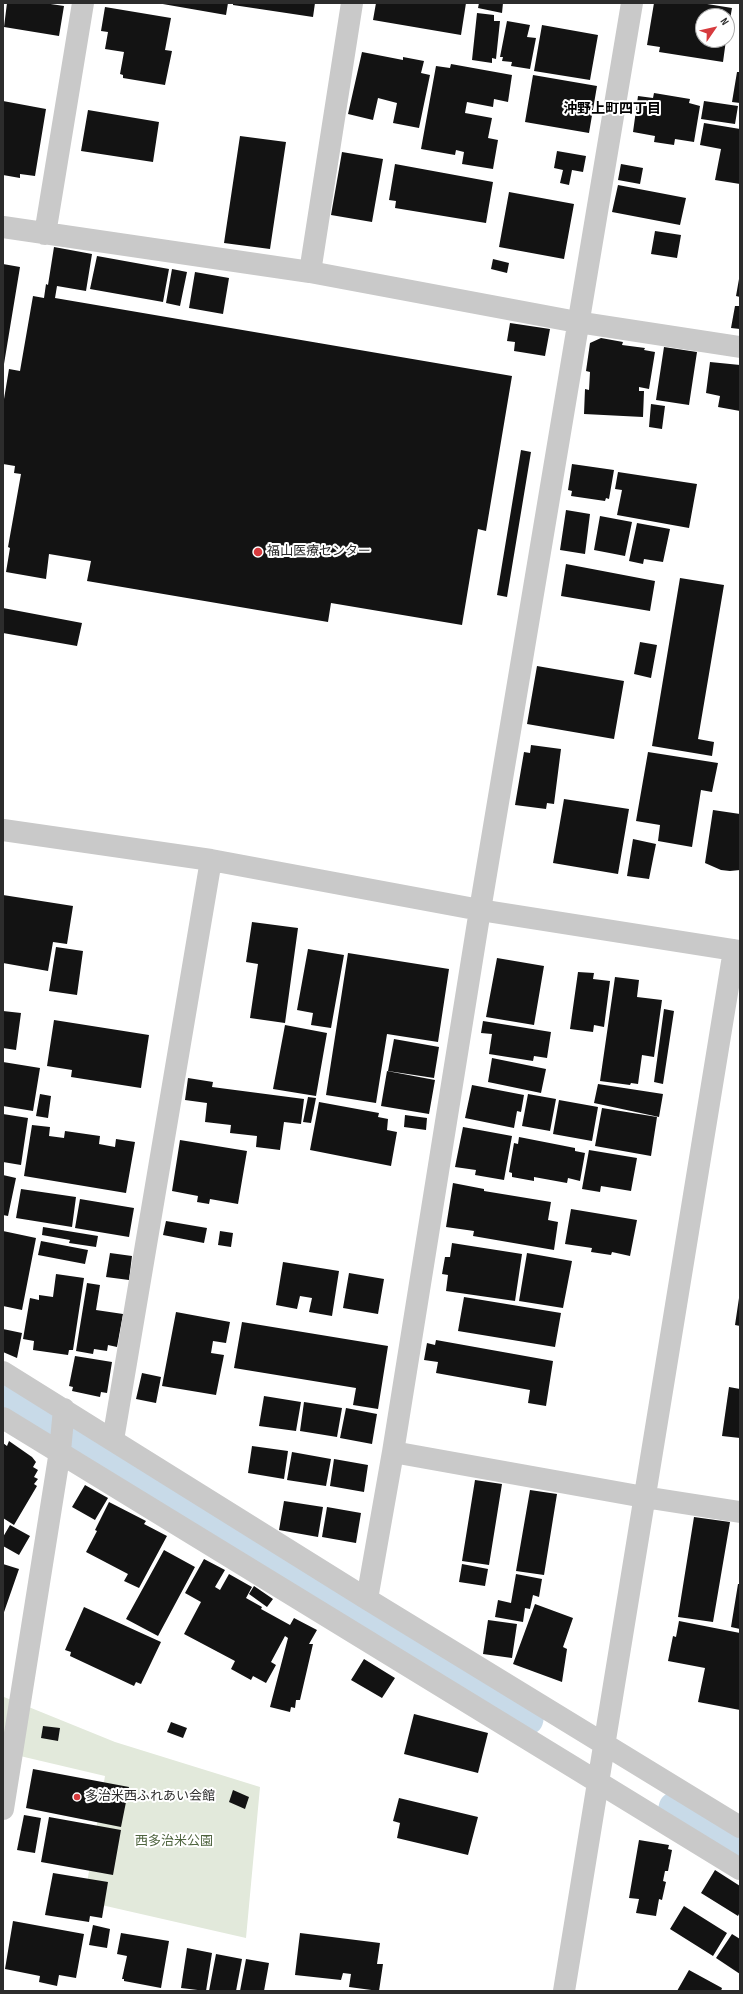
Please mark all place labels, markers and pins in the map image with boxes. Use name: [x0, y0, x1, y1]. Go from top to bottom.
place label: 福山医療センター: [267, 544, 371, 560]
marker: 福山医療センター: [252, 546, 264, 558]
place label: 多治米西ふれあい会館: [85, 1789, 215, 1805]
marker: 多治米西ふれあい会館: [72, 1792, 82, 1802]

